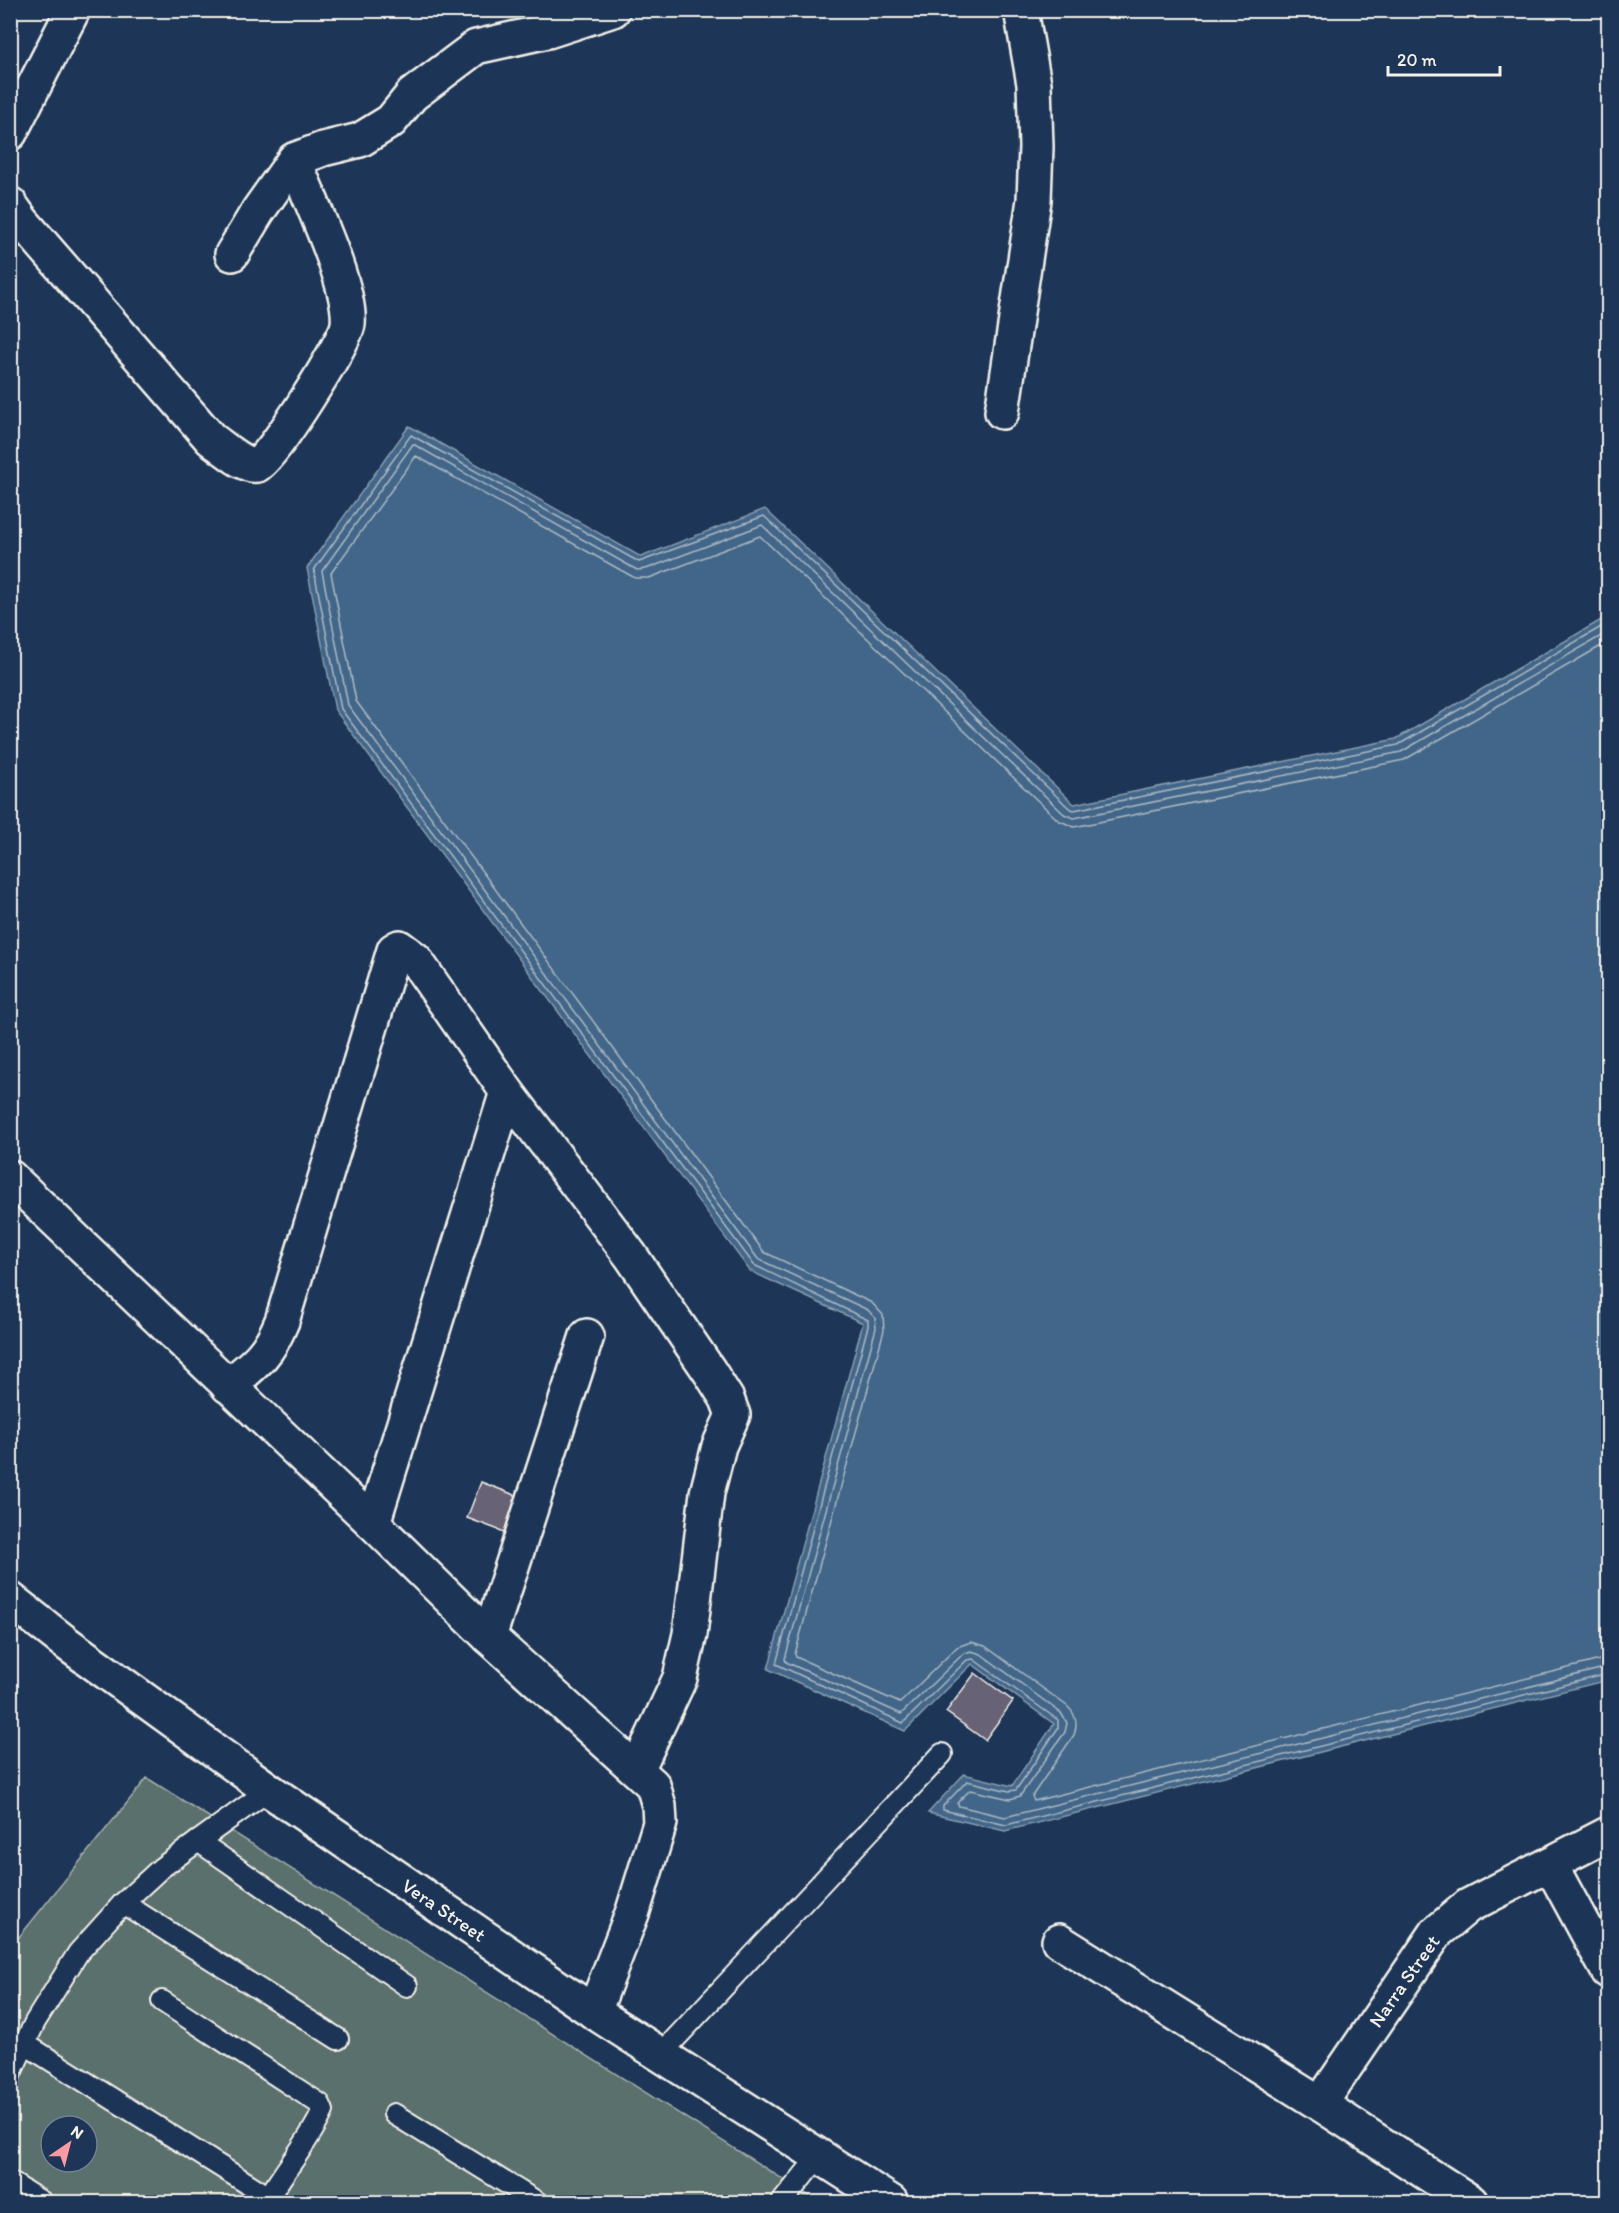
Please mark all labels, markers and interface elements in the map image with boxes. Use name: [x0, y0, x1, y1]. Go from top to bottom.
scale bar: [1388, 39, 1500, 77]
text: 20 m: [1397, 49, 1437, 71]
street label: Vera Street: [397, 1873, 491, 1947]
street label: Narra Street: [1363, 1930, 1445, 2032]
north arrow: [39, 2114, 99, 2174]
text: N: [67, 2121, 87, 2143]

